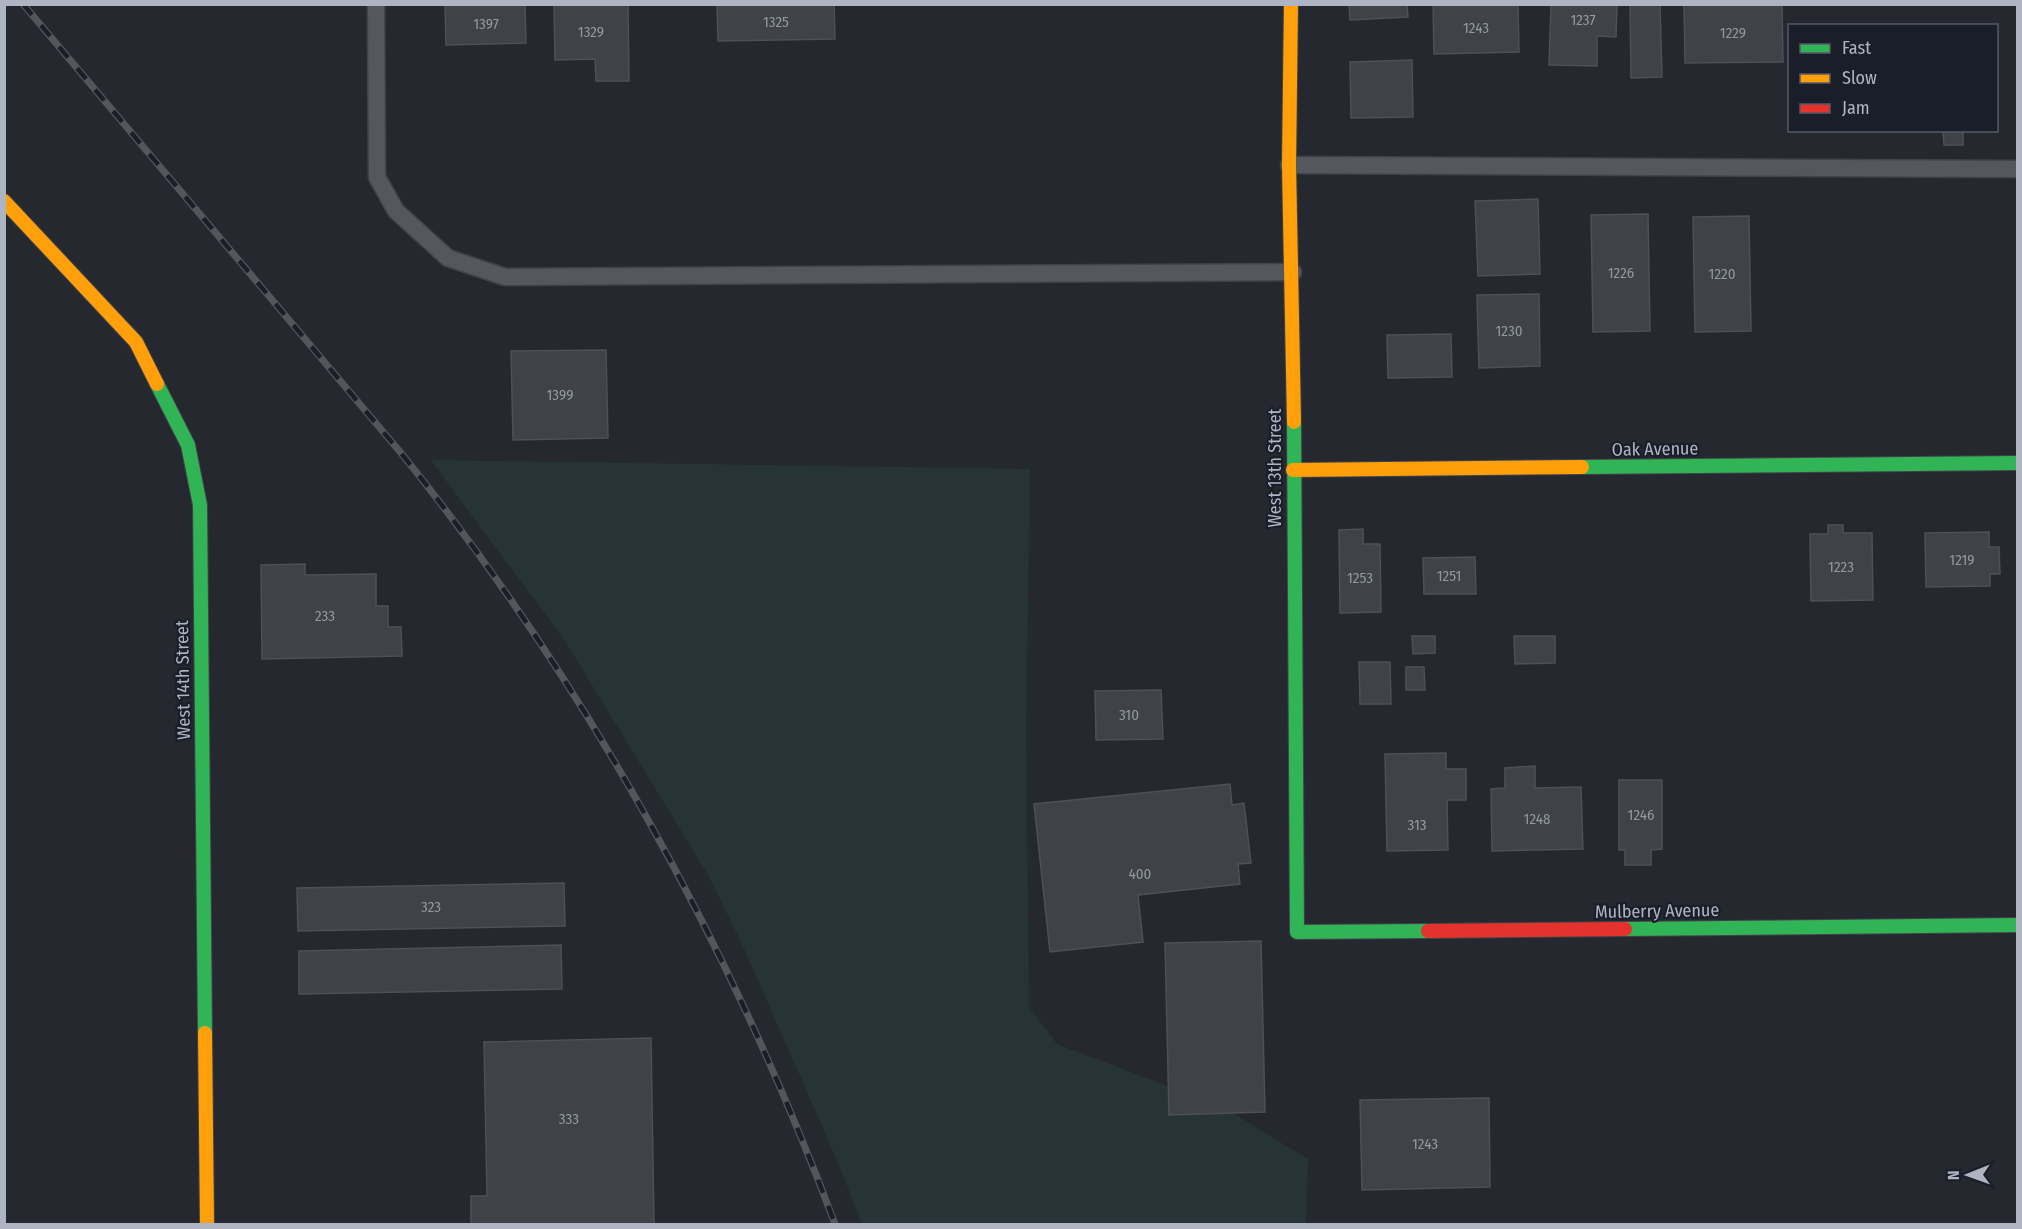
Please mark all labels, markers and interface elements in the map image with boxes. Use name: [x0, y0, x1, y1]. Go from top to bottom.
house number: 1237: [1570, 11, 1596, 29]
house number: 1325: [763, 13, 789, 31]
house number: 1397: [473, 15, 499, 33]
house number: 1243: [1463, 19, 1489, 37]
house number: 1329: [578, 23, 604, 41]
house number: 1229: [1720, 24, 1746, 42]
legend: [1788, 24, 1998, 132]
text: Fast: [1842, 37, 1871, 59]
text: Slow: [1842, 67, 1877, 89]
text: Jam: [1842, 97, 1870, 119]
house number: 1226: [1608, 264, 1634, 282]
house number: 1220: [1709, 265, 1735, 283]
house number: 1230: [1495, 322, 1523, 340]
house number: 1399: [546, 386, 574, 404]
street label: West 13th Street: [1264, 408, 1286, 528]
street label: Oak Avenue: [1611, 437, 1699, 461]
house number: 1219: [1949, 551, 1975, 569]
house number: 1223: [1828, 558, 1854, 576]
house number: 1251: [1437, 567, 1461, 585]
house number: 1253: [1347, 569, 1373, 587]
house number: 233: [315, 607, 335, 625]
street label: West 14th Street: [171, 620, 195, 740]
house number: 310: [1119, 706, 1139, 724]
house number: 1246: [1628, 806, 1654, 824]
house number: 1248: [1524, 810, 1550, 828]
house number: 313: [1407, 816, 1427, 834]
house number: 400: [1129, 865, 1151, 883]
house number: 323: [421, 898, 441, 916]
street label: Mulberry Avenue: [1595, 899, 1719, 923]
house number: 333: [559, 1110, 579, 1128]
house number: 1243: [1412, 1135, 1438, 1153]
north arrow: [1938, 1145, 1998, 1205]
text: N: [1944, 1170, 1963, 1180]

